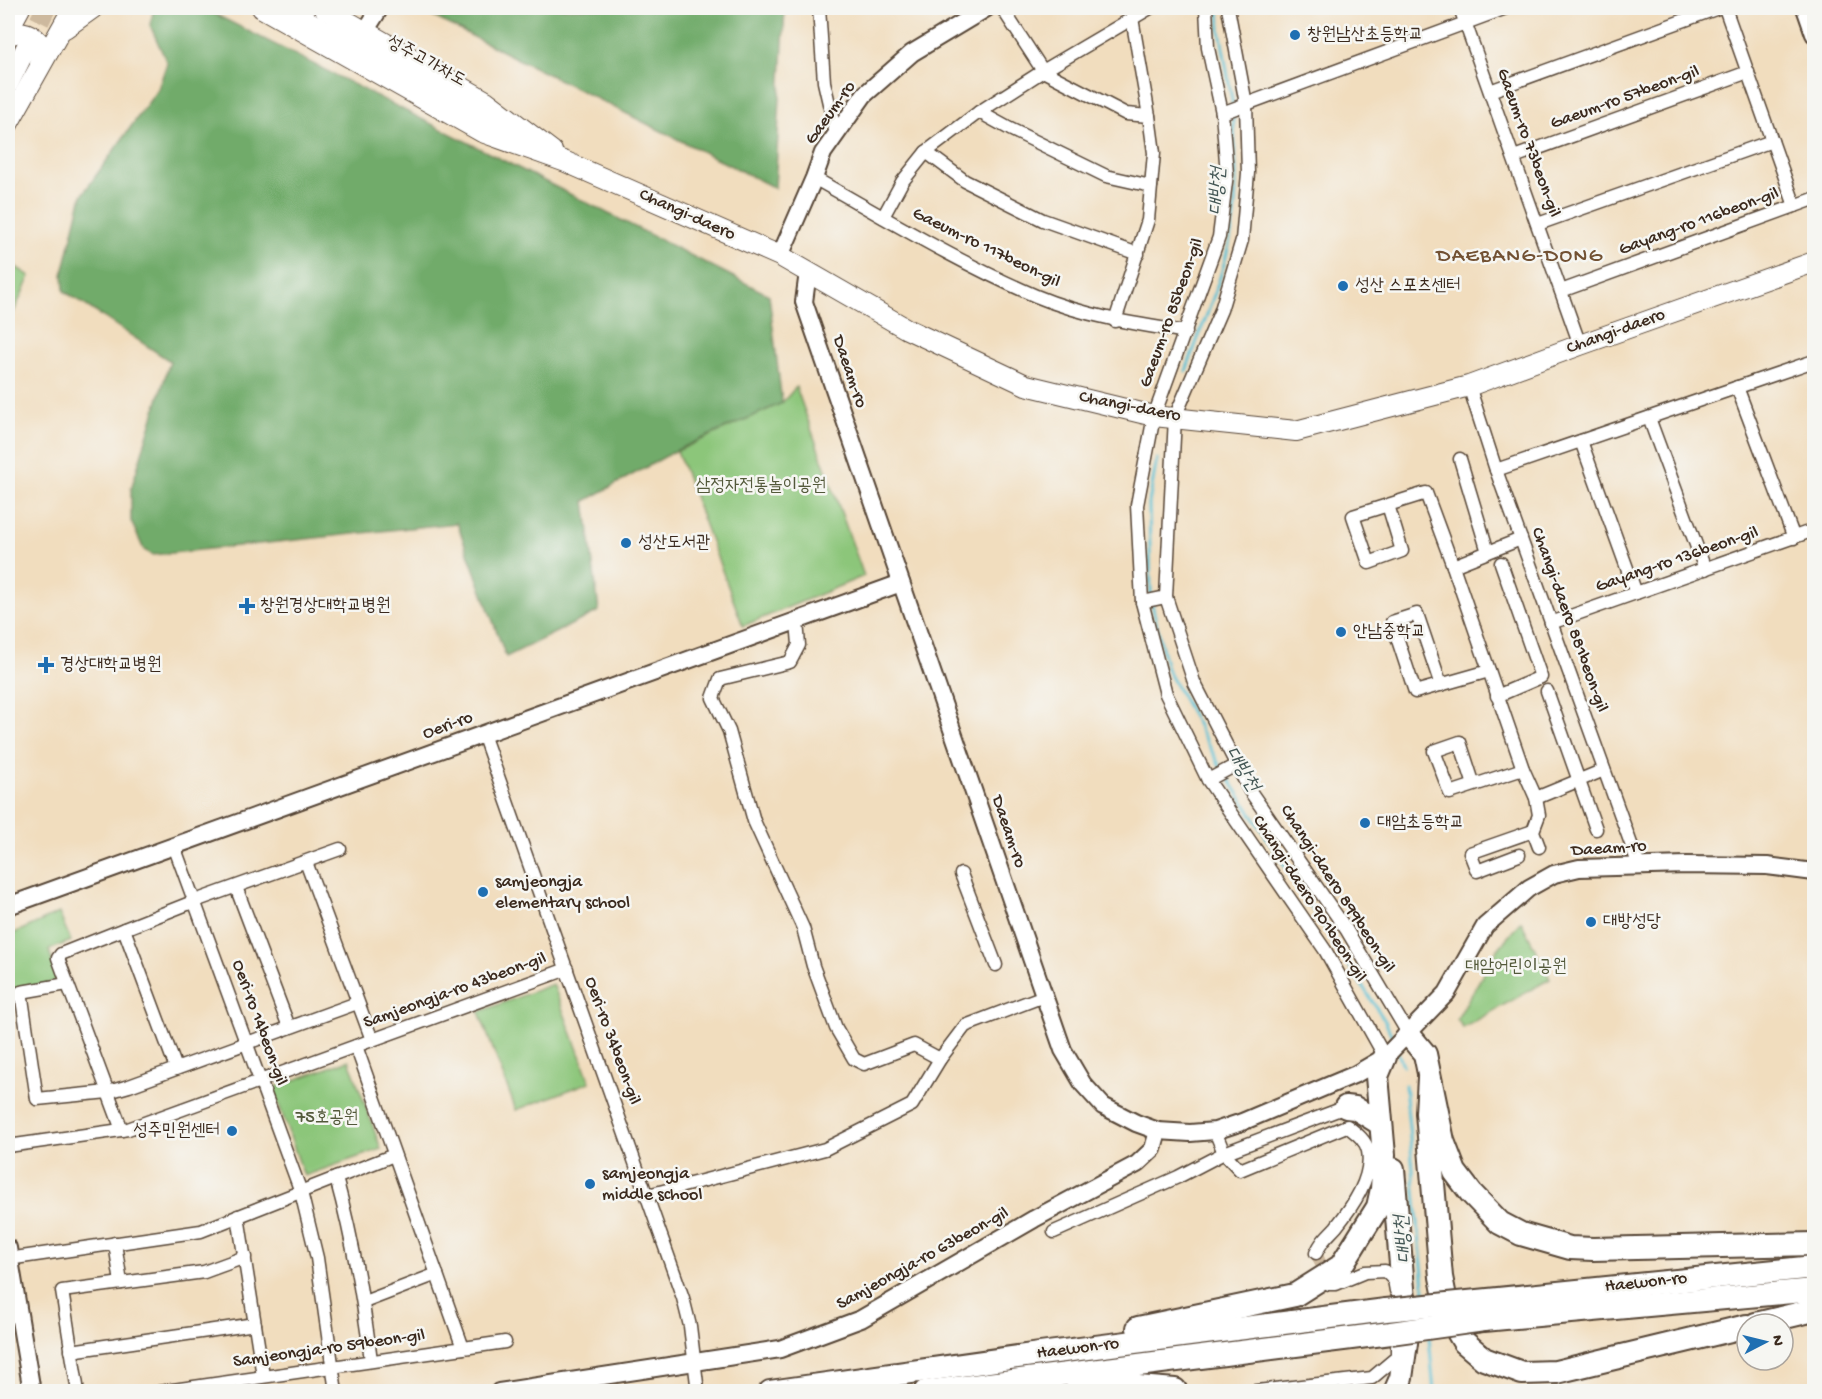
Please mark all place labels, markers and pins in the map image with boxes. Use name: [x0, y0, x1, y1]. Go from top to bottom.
place label: 창원남산초등학교: [1307, 25, 1423, 46]
marker: 창원남산초등학교: [1288, 28, 1302, 42]
place label: 성산 스포츠센터: [1355, 276, 1461, 297]
marker: 성산 스포츠센터: [1336, 279, 1350, 293]
place label: 성산도서관: [638, 533, 710, 554]
marker: 성산도서관: [619, 536, 633, 550]
place label: 창원경상대학교병원: [260, 596, 390, 617]
marker: 창원경상대학교병원: [238, 597, 256, 615]
place label: 안남중학교: [1353, 622, 1425, 643]
marker: 안남중학교: [1334, 625, 1348, 639]
place label: 경상대학교병원: [60, 655, 161, 676]
marker: 경상대학교병원: [37, 656, 55, 674]
place label: 대암초등학교: [1377, 813, 1464, 834]
marker: 대암초등학교: [1358, 816, 1372, 830]
place label: samjeongja elementary school: [495, 872, 630, 914]
marker: samjeongja elementary school: [476, 885, 490, 899]
place label: 대방성당: [1603, 912, 1661, 933]
marker: 대방성당: [1584, 915, 1598, 929]
place label: 성주민원센터: [133, 1121, 220, 1142]
marker: 성주민원센터: [225, 1124, 239, 1138]
place label: samjeongja middle school: [602, 1164, 702, 1206]
marker: samjeongja middle school: [583, 1177, 597, 1191]

